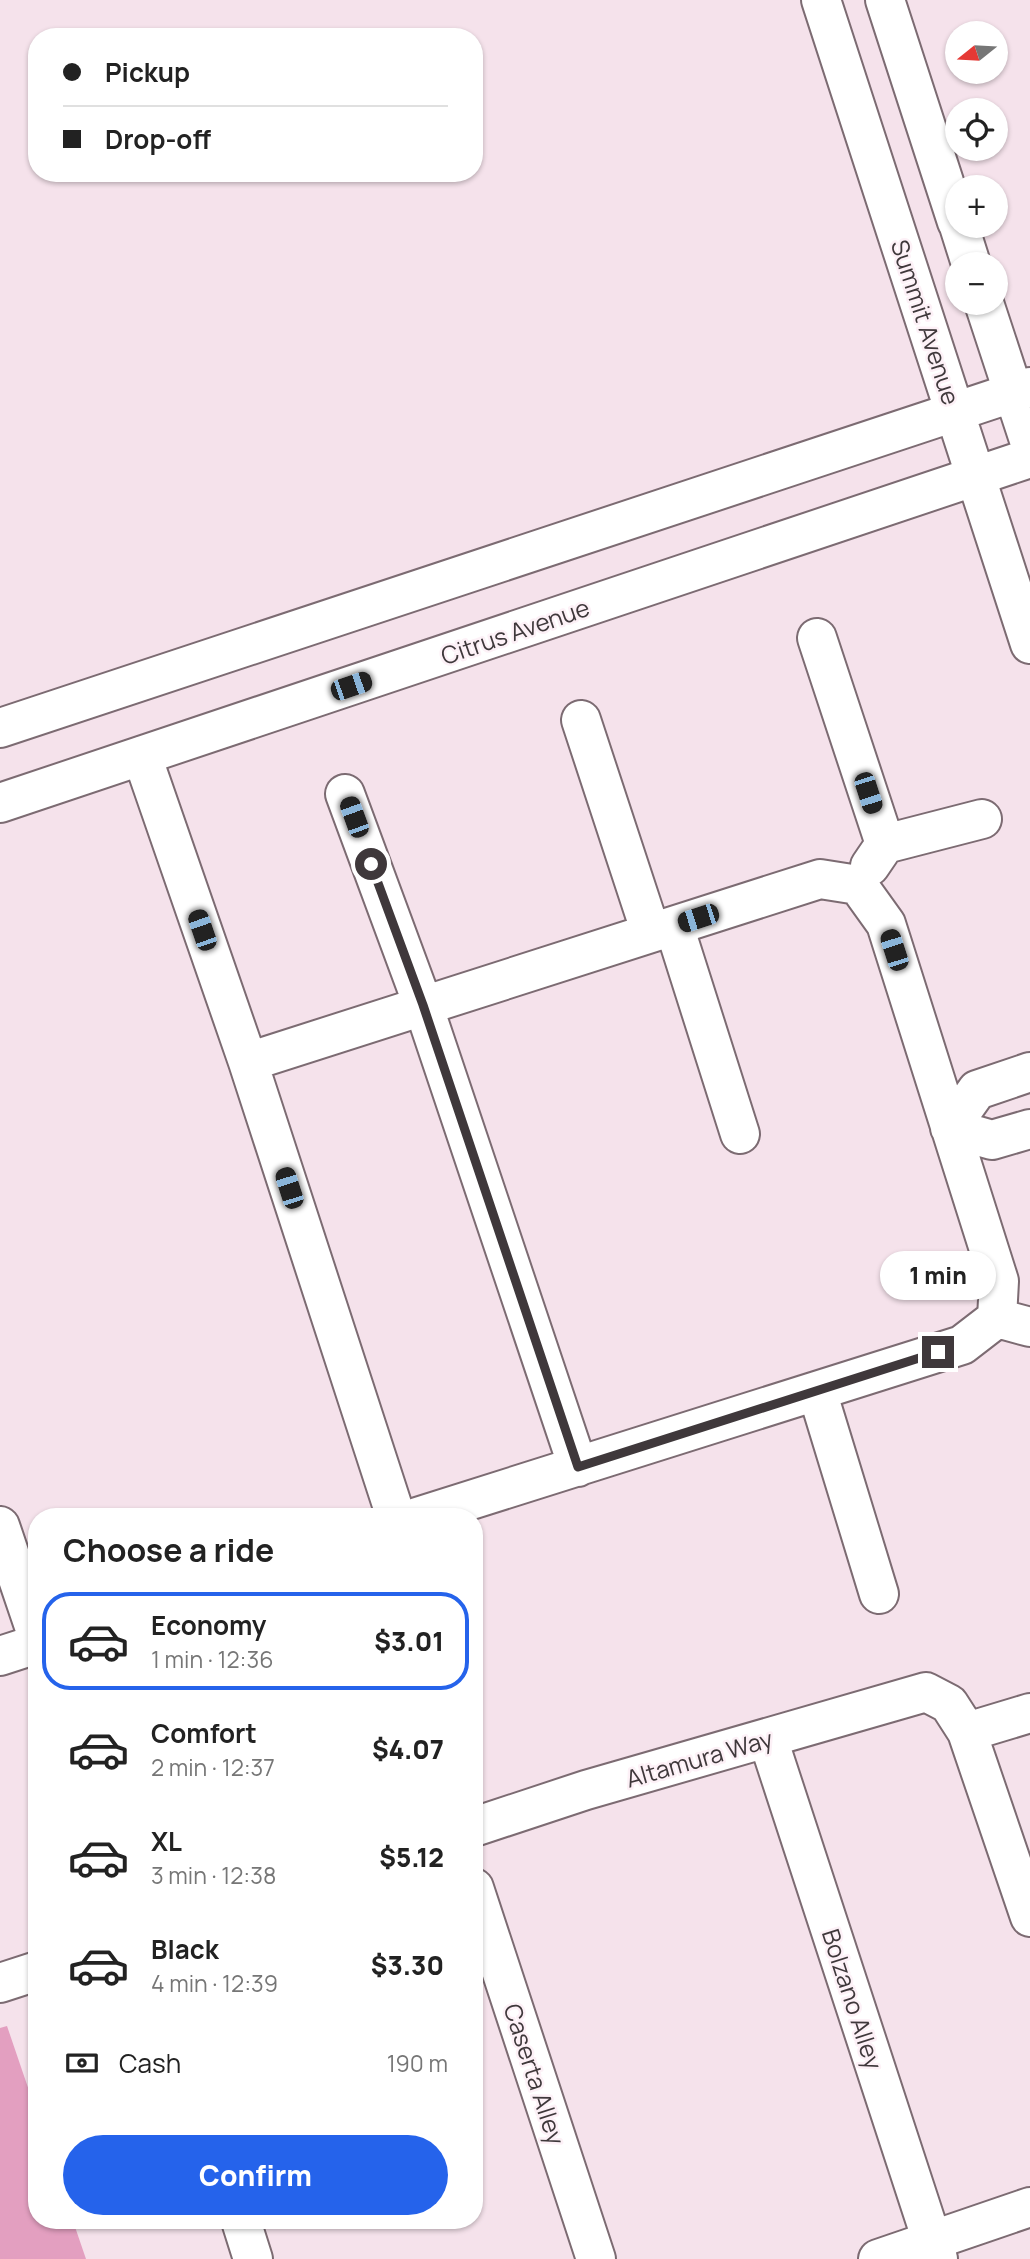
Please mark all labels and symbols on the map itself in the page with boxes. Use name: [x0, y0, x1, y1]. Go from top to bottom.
north arrow: [945, 21, 1008, 84]
street label: Summit Avenue: [884, 235, 968, 409]
street label: Citrus Avenue: [436, 590, 594, 672]
car: [328, 669, 375, 703]
car: [852, 770, 885, 816]
car: [337, 794, 372, 840]
route start: [355, 848, 387, 880]
car: [675, 902, 722, 934]
car: [186, 907, 219, 953]
car: [878, 927, 911, 973]
car: [273, 1165, 306, 1211]
callout: 1 min: [880, 1250, 996, 1300]
route end: [922, 1336, 954, 1368]
street label: Altamura Way: [622, 1721, 777, 1795]
street label: Bolzano Alley: [815, 1925, 891, 2074]
street label: Caserta Alley: [497, 1999, 573, 2149]

